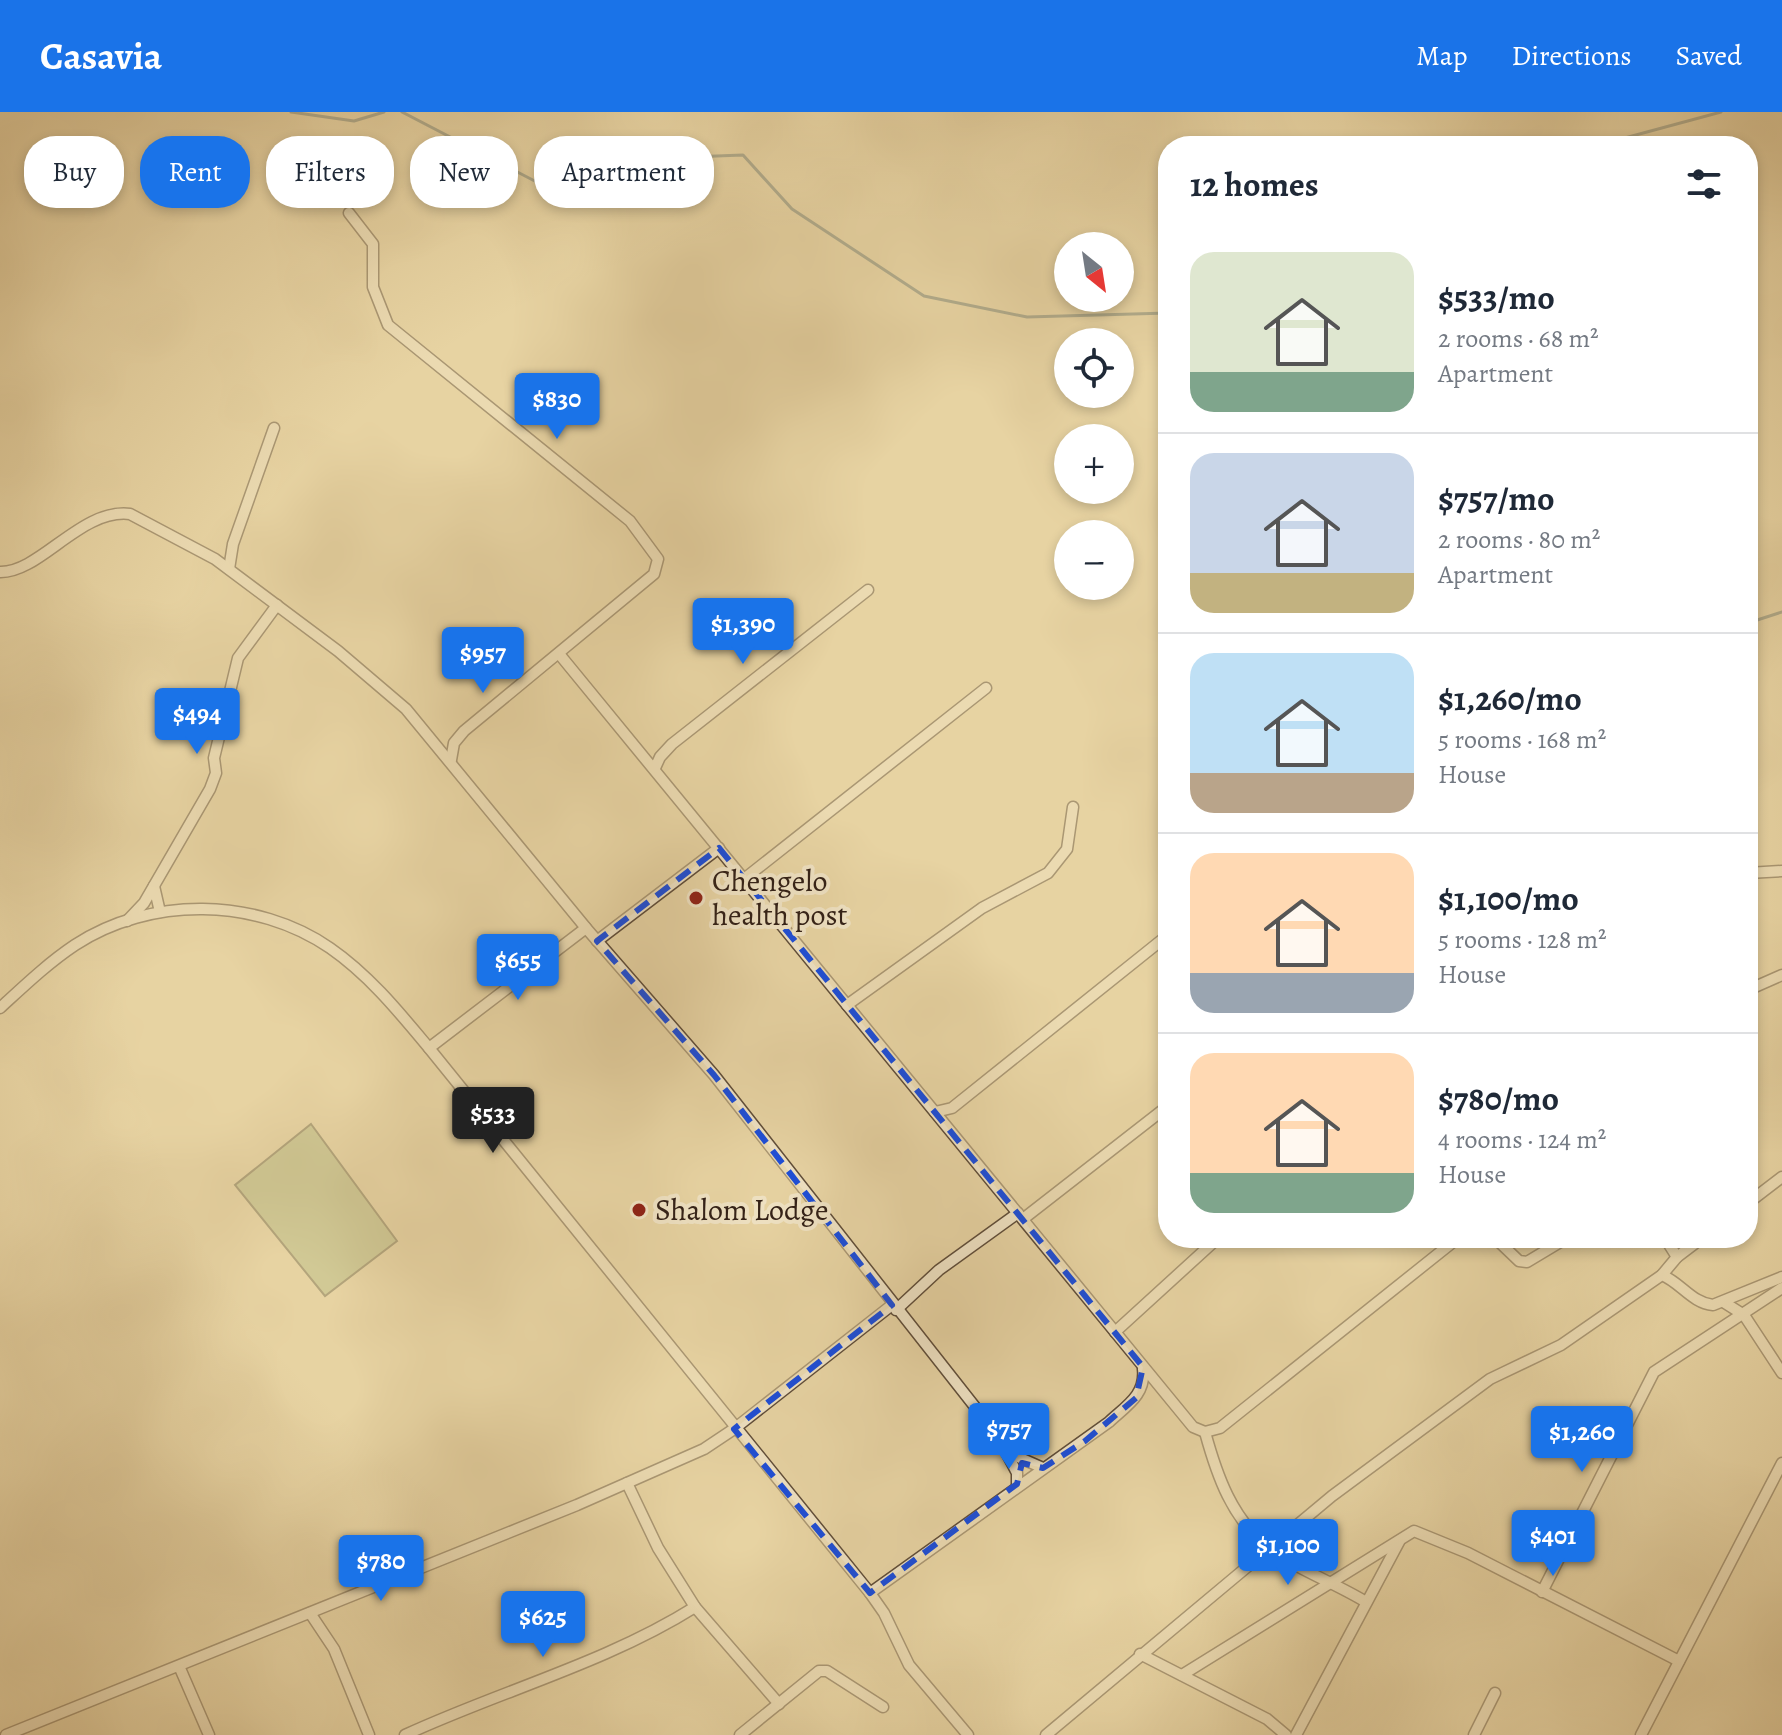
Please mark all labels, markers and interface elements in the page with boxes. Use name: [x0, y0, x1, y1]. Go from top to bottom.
text: Casavia: [40, 30, 162, 82]
text: Map: [1416, 37, 1467, 75]
text: Directions: [1511, 37, 1632, 75]
text: Saved: [1676, 37, 1742, 75]
chip: Buy: [24, 136, 124, 208]
chip: Rent: [140, 136, 250, 208]
chip: Filters: [266, 136, 394, 208]
chip: New: [410, 136, 518, 208]
chip: Apartment: [534, 136, 714, 208]
text: 12 homes: [1190, 161, 1319, 208]
icon: filters: [1682, 162, 1726, 206]
north arrow: [1054, 232, 1134, 312]
map controls: [1054, 232, 1134, 600]
text: $533/mo: [1438, 274, 1555, 321]
icon: home: [1254, 284, 1350, 380]
text: 2 rooms · 68 m²: [1438, 321, 1599, 356]
button: locate: [1054, 328, 1134, 408]
text: Apartment: [1438, 356, 1553, 391]
pin: $830: [510, 373, 604, 441]
text: $830: [533, 381, 581, 416]
button: +: [1054, 424, 1134, 504]
text: $757/mo: [1438, 475, 1555, 522]
icon: home: [1254, 485, 1350, 581]
button: −: [1054, 520, 1134, 600]
text: 2 rooms · 80 m²: [1438, 522, 1600, 557]
text: Apartment: [1438, 557, 1553, 592]
pin: $1,390: [678, 598, 808, 666]
text: $1,390: [711, 606, 775, 641]
pin: $957: [436, 627, 530, 695]
text: $957: [460, 635, 506, 670]
text: $1,260/mo: [1438, 675, 1582, 722]
icon: home: [1254, 685, 1350, 781]
pin: $494: [150, 688, 244, 756]
text: $494: [173, 696, 221, 731]
text: 5 rooms · 168 m²: [1438, 722, 1606, 757]
text: House: [1438, 757, 1506, 792]
place label: Chengelo health post: [712, 861, 847, 935]
text: $1,100/mo: [1438, 875, 1579, 922]
icon: home: [1254, 885, 1350, 981]
marker: Chengelo health post: [687, 889, 705, 907]
text: 5 rooms · 128 m²: [1438, 922, 1607, 957]
pin: $655: [471, 934, 565, 1002]
text: $655: [495, 942, 541, 977]
text: House: [1438, 957, 1506, 992]
text: $780/mo: [1438, 1075, 1559, 1122]
icon: home: [1254, 1085, 1350, 1181]
pin: $533: [446, 1087, 540, 1155]
text: $533: [470, 1095, 516, 1130]
text: 4 rooms · 124 m²: [1438, 1122, 1606, 1157]
text: House: [1438, 1157, 1506, 1192]
place label: Shalom Lodge: [655, 1190, 829, 1230]
marker: Shalom Lodge: [630, 1201, 648, 1219]
pin: $757: [962, 1403, 1056, 1471]
pin: $1,260: [1517, 1406, 1647, 1474]
text: $757: [986, 1411, 1032, 1446]
text: $1,260: [1549, 1414, 1615, 1449]
pin: $401: [1506, 1510, 1600, 1578]
text: $401: [1530, 1518, 1576, 1553]
pin: $1,100: [1223, 1519, 1353, 1587]
text: $1,100: [1256, 1527, 1320, 1562]
pin: $780: [334, 1535, 428, 1603]
text: $780: [357, 1543, 405, 1578]
pin: $625: [496, 1591, 590, 1659]
text: $625: [519, 1599, 567, 1634]

